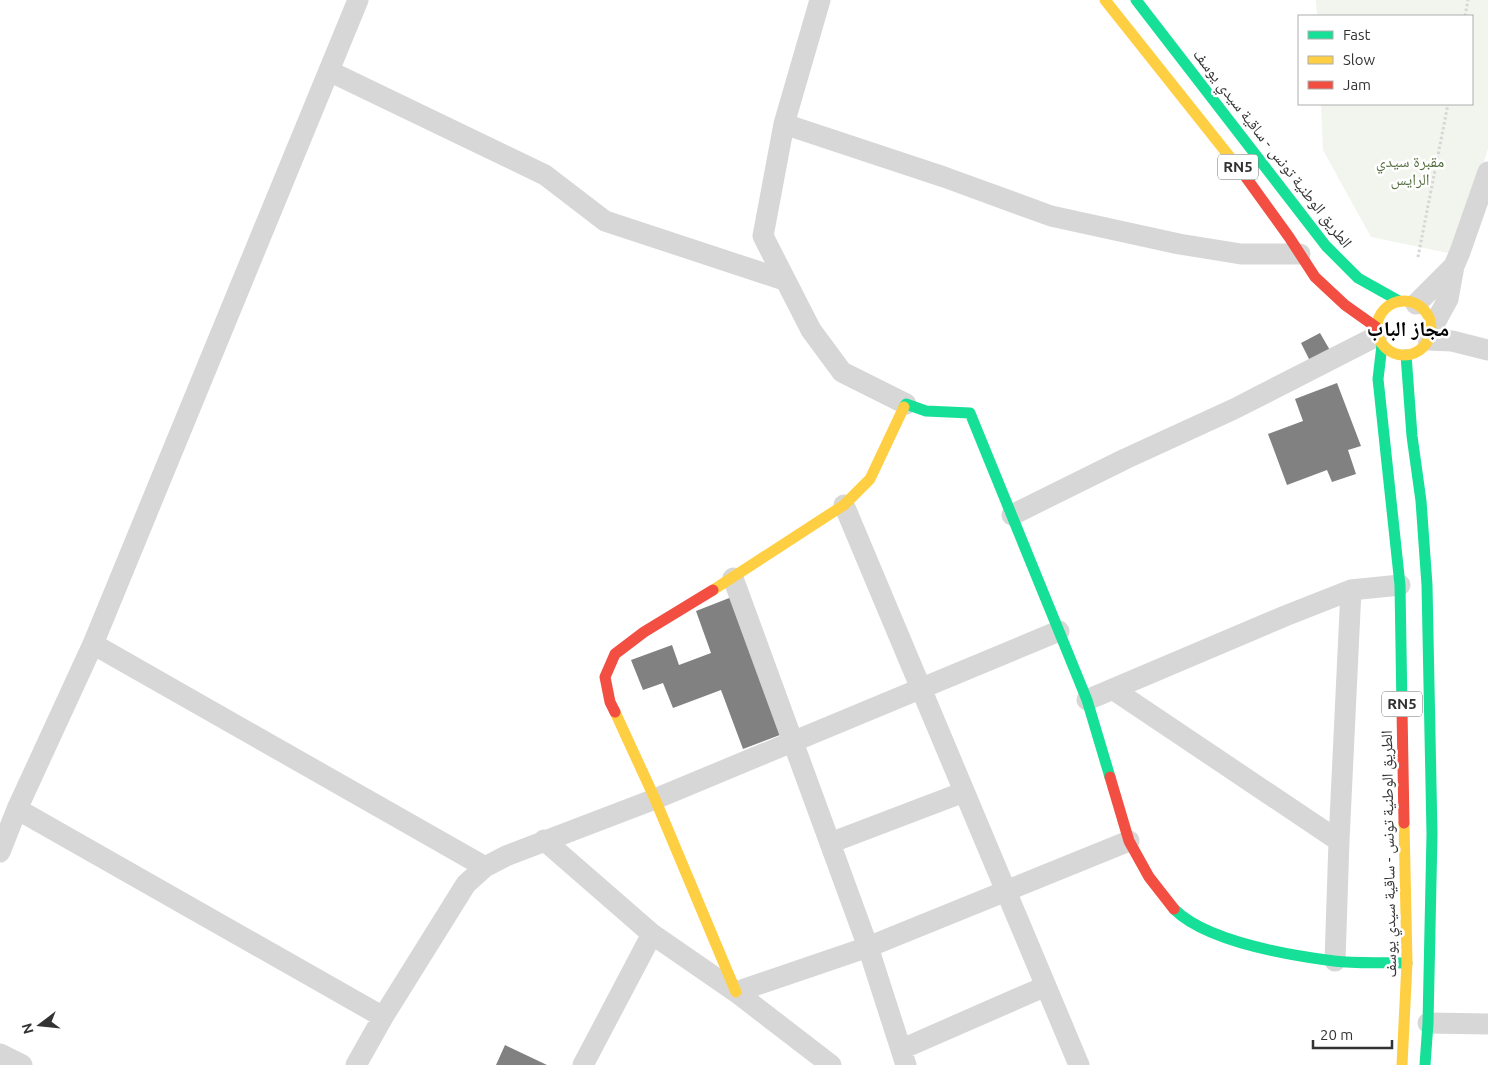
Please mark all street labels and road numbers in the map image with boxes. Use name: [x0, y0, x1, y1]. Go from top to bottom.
street label: الطريق الوطنية تونس - ساقية سيدي يوسف: [1187, 45, 1356, 253]
road number: RN5: [1218, 154, 1258, 180]
road number: RN5: [1382, 692, 1422, 716]
street label: الطريق الوطنية تونس - ساقية سيدي يوسف: [1377, 730, 1403, 978]

